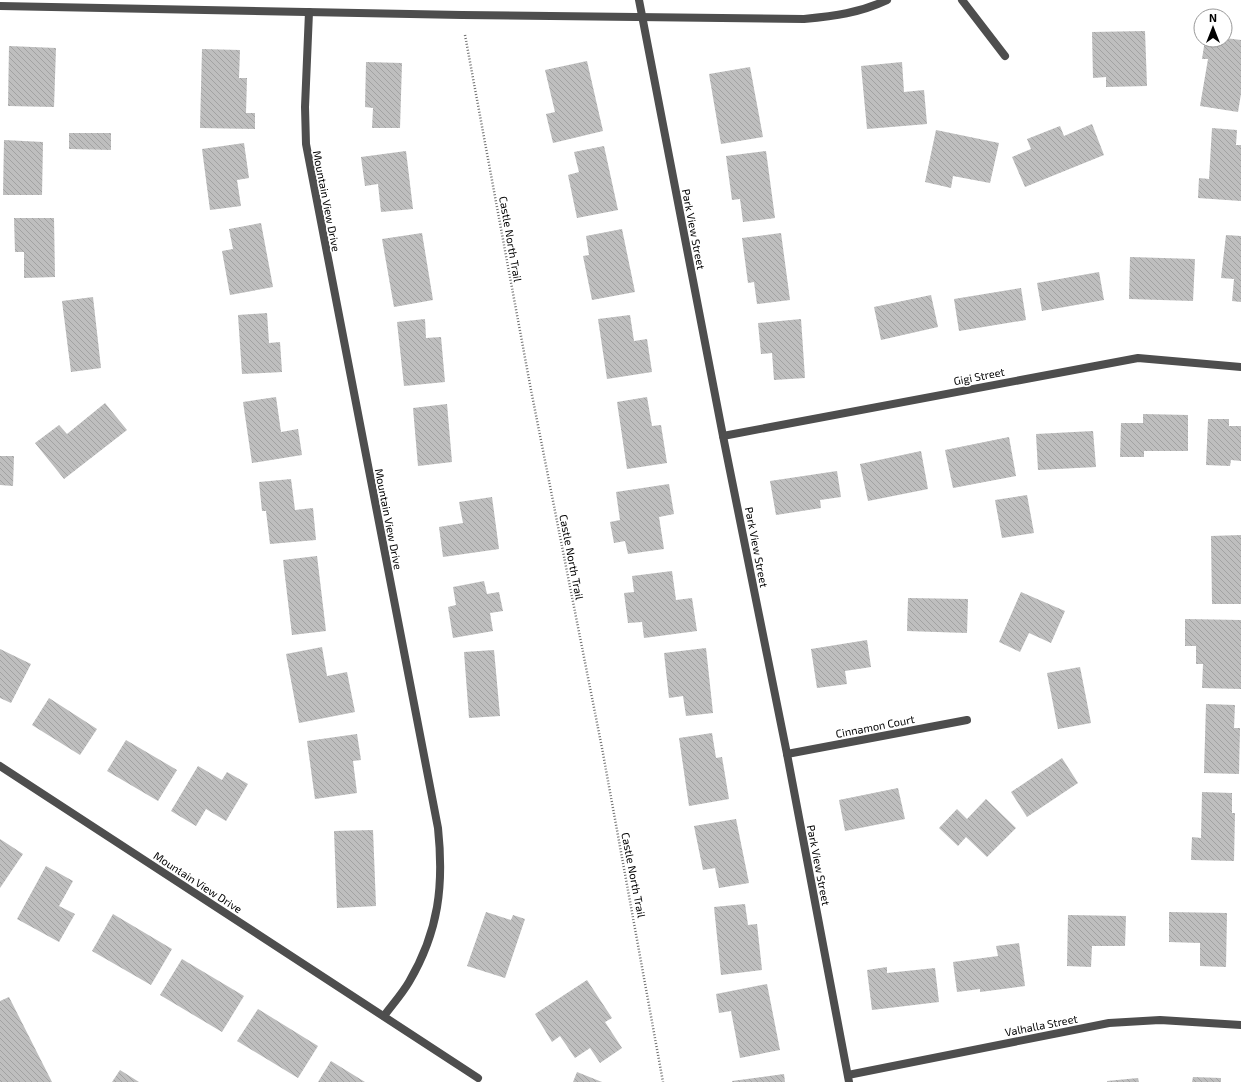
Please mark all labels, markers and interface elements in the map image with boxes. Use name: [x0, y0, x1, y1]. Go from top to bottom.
north arrow: [1193, 8, 1233, 48]
text: N: [1209, 11, 1217, 24]
street label: Mountain View Drive: [311, 149, 343, 253]
street label: Park View Street: [680, 188, 708, 270]
street label: Castle North Trail: [497, 195, 525, 284]
street label: Gigi Street: [952, 365, 1006, 387]
street label: Mountain View Drive: [373, 467, 405, 571]
street label: Park View Street: [743, 506, 771, 588]
street label: Castle North Trail: [557, 513, 587, 602]
street label: Cinnamon Court: [835, 712, 915, 740]
street label: Park View Street: [805, 824, 833, 906]
street label: Castle North Trail: [619, 831, 649, 920]
street label: Mountain View Drive: [151, 849, 245, 916]
street label: Valhalla Street: [1004, 1012, 1078, 1038]

